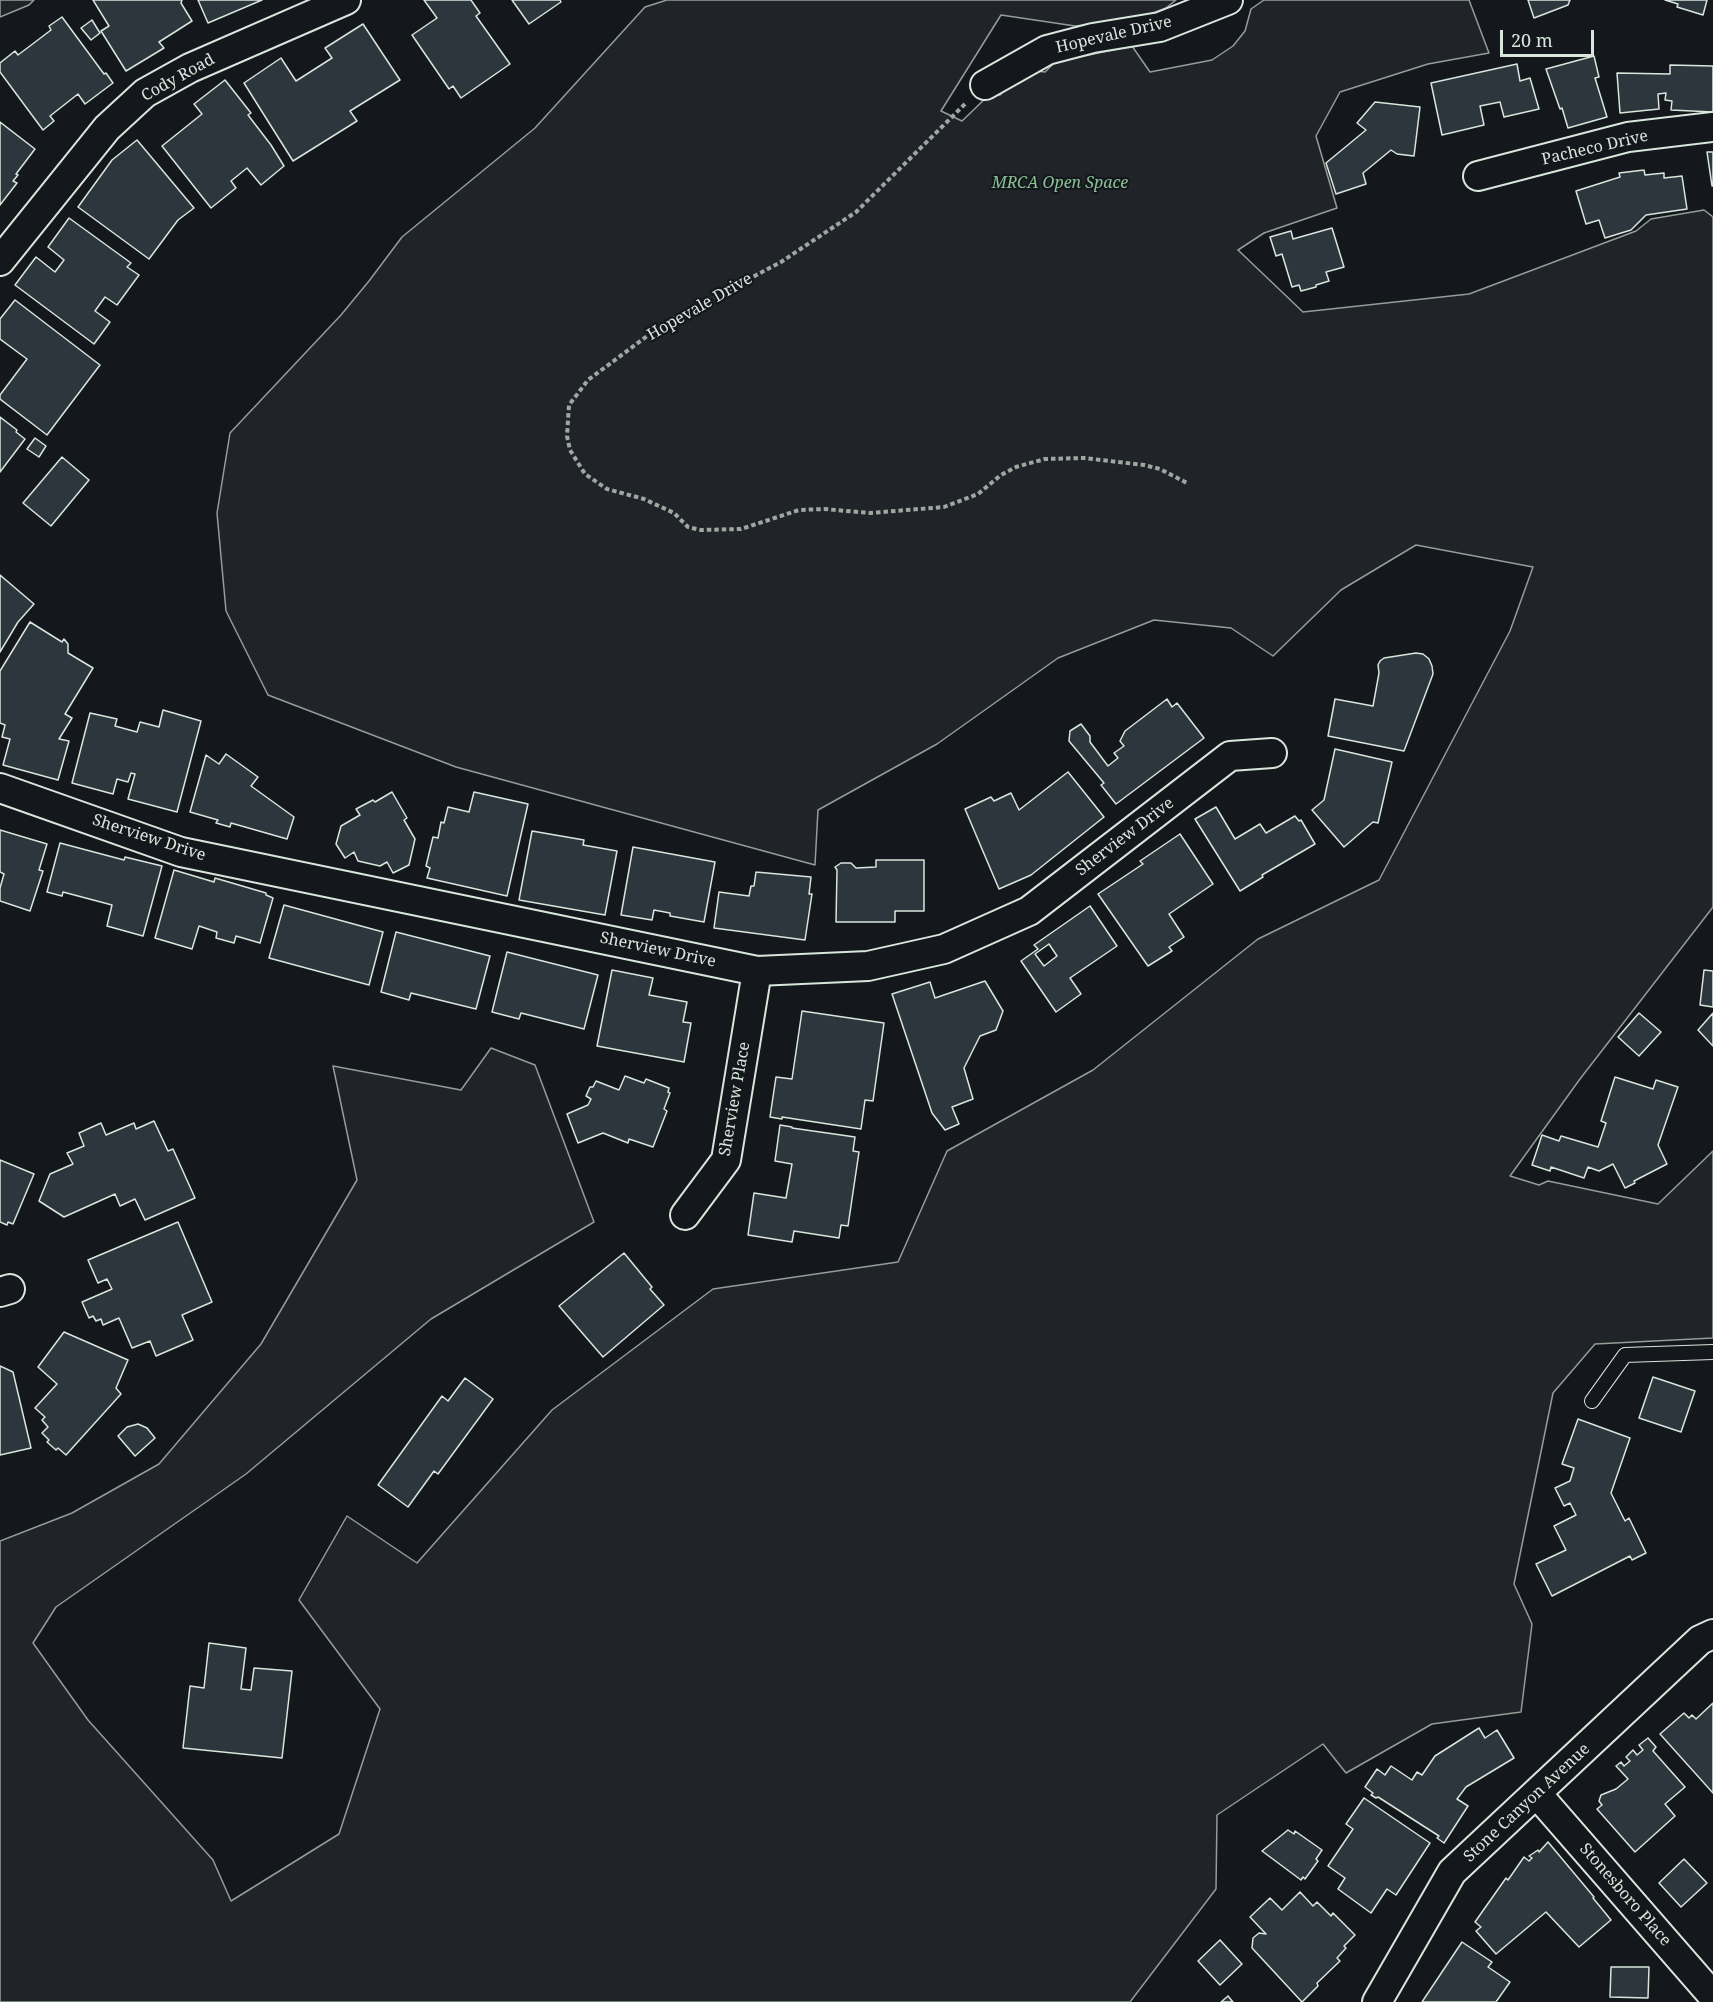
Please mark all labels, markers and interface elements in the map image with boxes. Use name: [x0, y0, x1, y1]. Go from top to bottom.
street label: Hopevale Drive: [1054, 12, 1174, 58]
scale bar: [1503, 18, 1598, 56]
text: 20 m: [1511, 28, 1553, 52]
street label: Cody Road: [138, 50, 218, 106]
street label: Pacheco Drive: [1540, 126, 1650, 170]
park label: MRCA Open Space: [992, 173, 1128, 193]
street label: Hopevale Drive: [644, 269, 756, 345]
street label: Sherview Drive: [1072, 794, 1178, 880]
street label: Sherview Drive: [90, 811, 208, 865]
street label: Sherview Drive: [598, 928, 718, 972]
street label: Sherview Place: [715, 1040, 755, 1158]
street label: Stone Canyon Avenue: [1460, 1740, 1594, 1866]
street label: Stonesboro Place: [1575, 1840, 1675, 1950]

